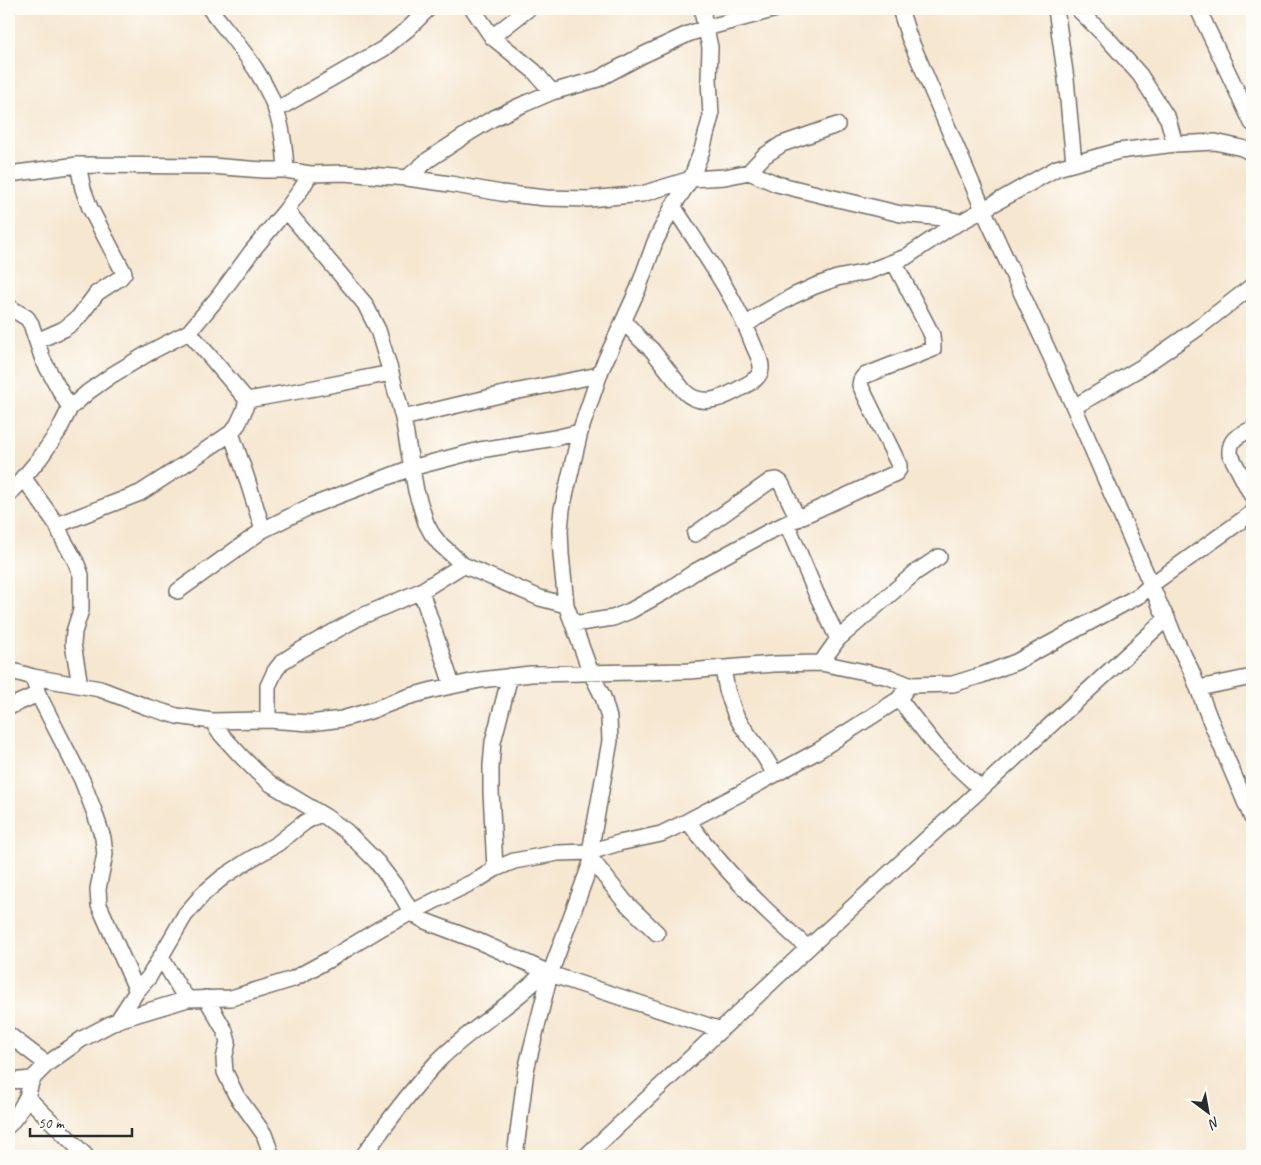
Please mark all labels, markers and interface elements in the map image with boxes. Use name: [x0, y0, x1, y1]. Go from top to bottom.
north arrow: [1184, 1088, 1234, 1138]
scale bar: [30, 1105, 132, 1137]
text: N: [1204, 1113, 1223, 1133]
text: 50 m: [38, 1114, 65, 1133]

